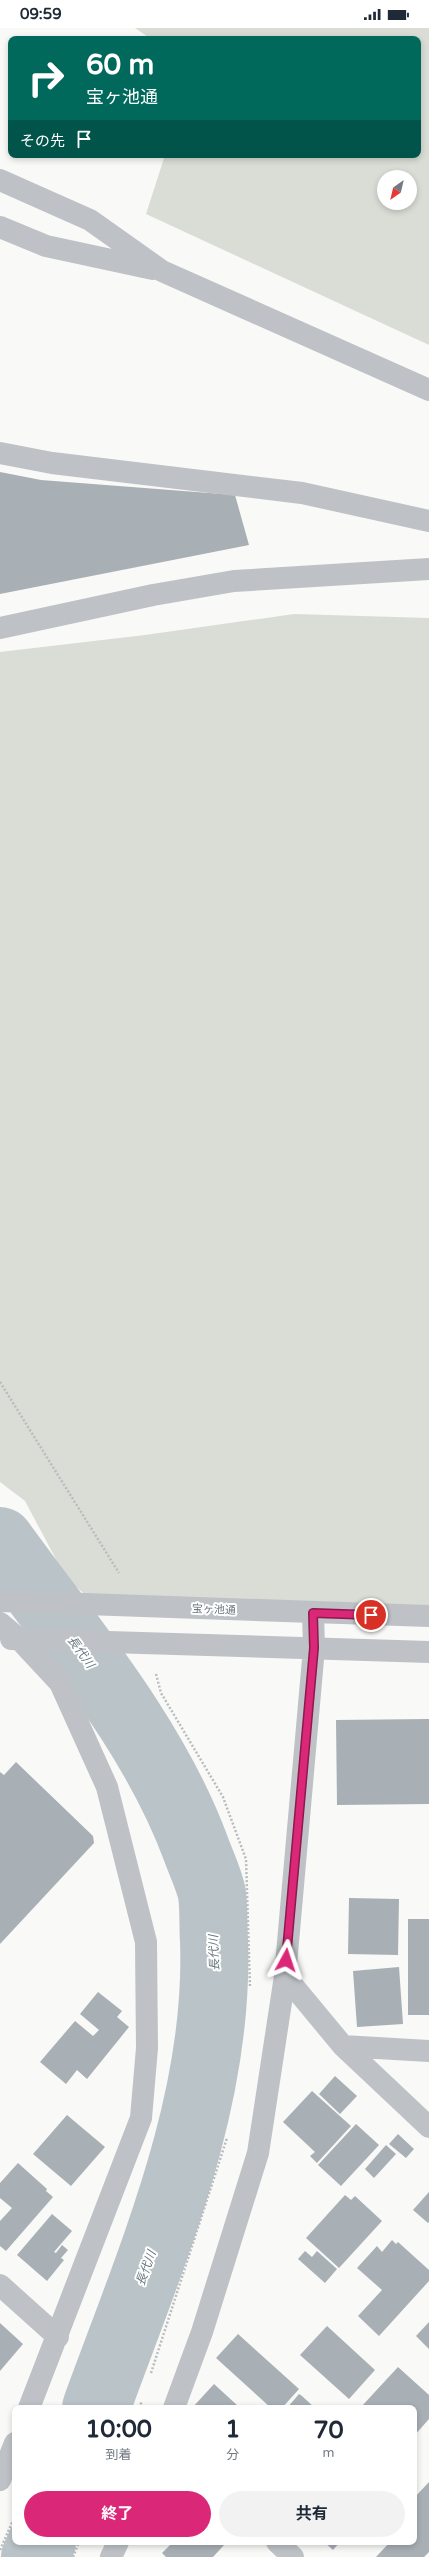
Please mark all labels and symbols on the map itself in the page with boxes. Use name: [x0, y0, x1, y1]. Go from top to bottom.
north arrow: [377, 170, 417, 210]
pin: [354, 1598, 388, 1632]
street label: 宝ヶ池通: [192, 1602, 236, 1617]
water label: 長代川: [65, 1633, 98, 1672]
water label: 長代川: [206, 1933, 222, 1971]
position arrow: [265, 1939, 307, 1981]
water label: 長代川: [133, 2247, 159, 2287]

